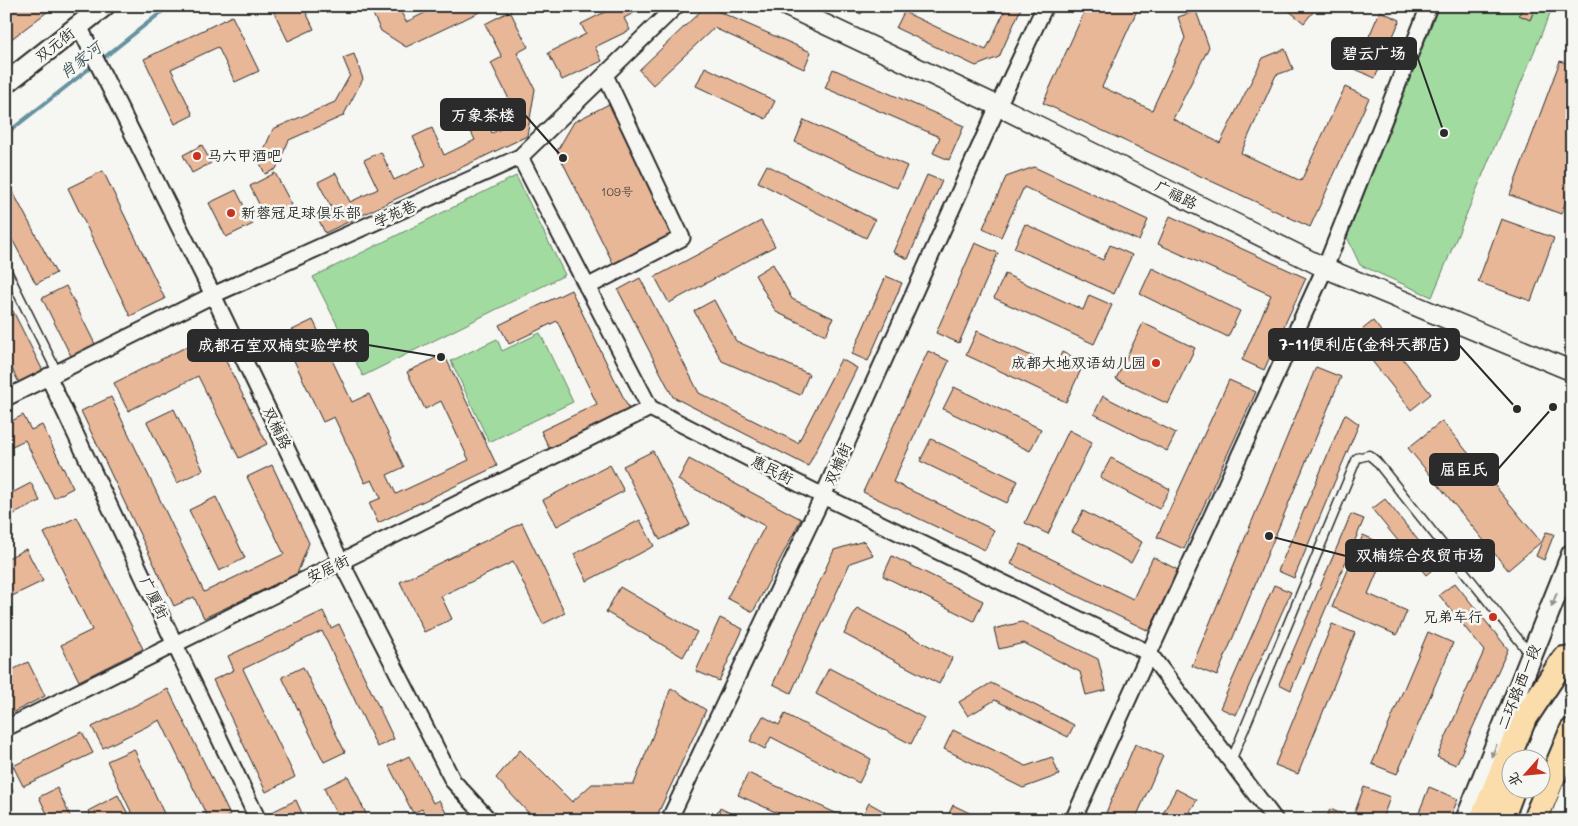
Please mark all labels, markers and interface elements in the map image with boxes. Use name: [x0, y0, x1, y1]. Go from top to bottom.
street label: 双元街: [30, 22, 78, 66]
water label: 肖家河: [54, 35, 107, 83]
callout: 碧云广场: [1332, 38, 1416, 69]
text: 碧云广场: [1342, 42, 1406, 63]
callout: 万象茶楼: [441, 99, 525, 130]
text: 万象茶楼: [451, 104, 515, 125]
place label: 马六甲酒吧: [207, 145, 282, 165]
marker: 马六甲酒吧: [191, 150, 203, 162]
street label: 广福路: [1152, 175, 1201, 213]
house number: 109号: [601, 183, 633, 199]
street label: 学苑巷: [370, 195, 419, 231]
place label: 新蓉冠足球俱乐部: [241, 202, 361, 222]
marker: 新蓉冠足球俱乐部: [225, 207, 237, 219]
callout: 7-11便利店(金科天都店): [1269, 329, 1459, 360]
callout: 成都石室双楠实验学校: [188, 330, 368, 361]
text: 7-11便利店(金科天都店): [1279, 333, 1449, 354]
text: 成都石室双楠实验学校: [198, 334, 358, 355]
place label: 成都大地双语幼儿园: [1011, 352, 1146, 372]
marker: 成都大地双语幼儿园: [1150, 357, 1162, 369]
street label: 双楠路: [259, 403, 297, 452]
street label: 双楠街: [819, 439, 855, 488]
street label: 惠民街: [748, 450, 797, 488]
callout: 屈臣氏: [1430, 454, 1498, 485]
text: 屈臣氏: [1440, 458, 1488, 479]
callout: 双楠综合农贸市场: [1346, 540, 1494, 571]
text: 双楠综合农贸市场: [1356, 544, 1484, 565]
street label: 安居街: [303, 549, 352, 587]
street label: 广厦街: [136, 573, 174, 622]
one-way arrow: [1550, 593, 1558, 608]
place label: 兄弟车行: [1423, 606, 1483, 626]
marker: 兄弟车行: [1487, 611, 1499, 623]
street label: 二环路西一段: [1492, 641, 1544, 732]
one-way arrow: [1490, 744, 1498, 759]
north arrow: [1500, 748, 1550, 798]
text: 北: [1502, 770, 1526, 791]

